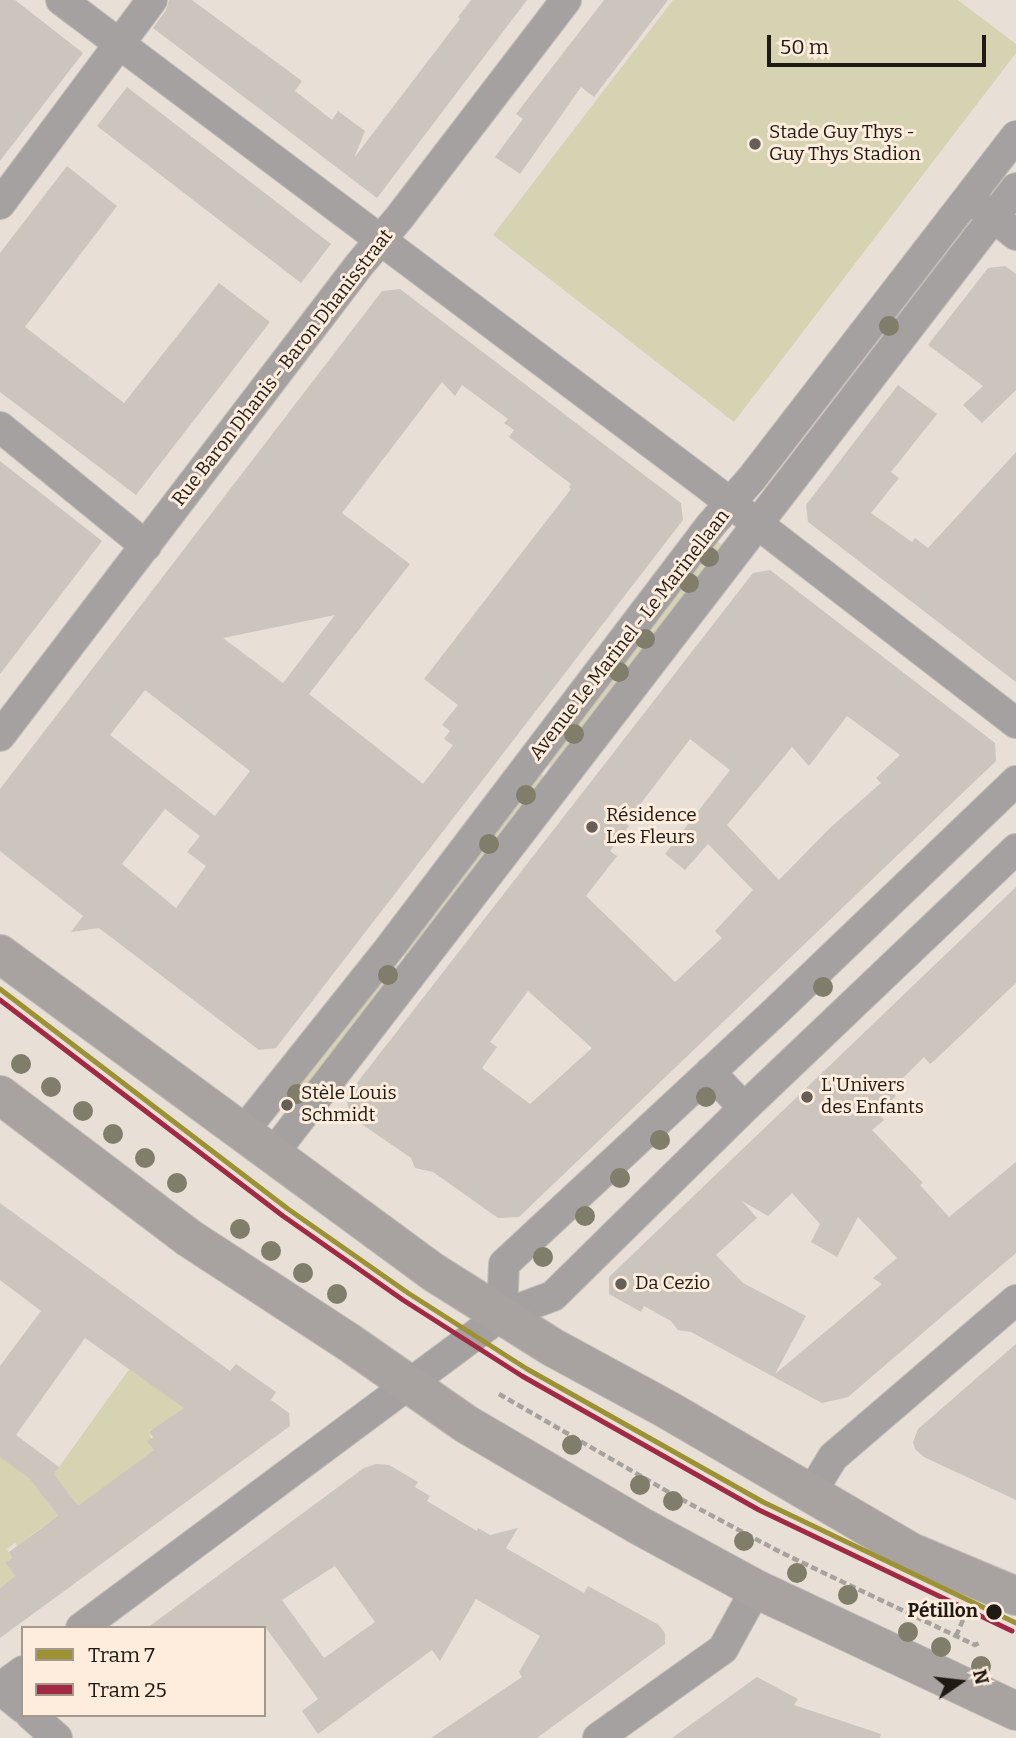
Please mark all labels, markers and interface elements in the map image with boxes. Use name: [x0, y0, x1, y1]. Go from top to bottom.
scale bar: [771, 21, 990, 65]
text: 50 m: [780, 34, 829, 60]
place label: Stade Guy Thys - Guy Thys Stadion: [769, 122, 921, 166]
marker: Stade Guy Thys - Guy Thys Stadion: [747, 136, 763, 152]
street label: Rue Baron Dhanis - Baron Dhanisstraat: [168, 225, 398, 511]
street label: Avenue Le Marinel - Le Marinellaan: [525, 505, 735, 765]
place label: Résidence Les Fleurs: [606, 805, 697, 849]
marker: Résidence Les Fleurs: [584, 819, 600, 835]
place label: L'Univers des Enfants: [821, 1075, 924, 1119]
place label: Stèle Louis Schmidt: [301, 1083, 397, 1127]
marker: L'Univers des Enfants: [799, 1089, 815, 1105]
marker: Stèle Louis Schmidt: [279, 1097, 295, 1113]
place label: Da Cezio: [635, 1273, 710, 1295]
marker: Da Cezio: [613, 1276, 629, 1292]
place label: Pétillon: [908, 1601, 978, 1623]
marker: Pétillon: [984, 1602, 1004, 1622]
legend: [21, 1626, 266, 1717]
text: Tram 7: [88, 1642, 155, 1668]
north arrow: [925, 1647, 995, 1717]
text: N: [968, 1667, 994, 1687]
text: Tram 25: [88, 1677, 167, 1703]

